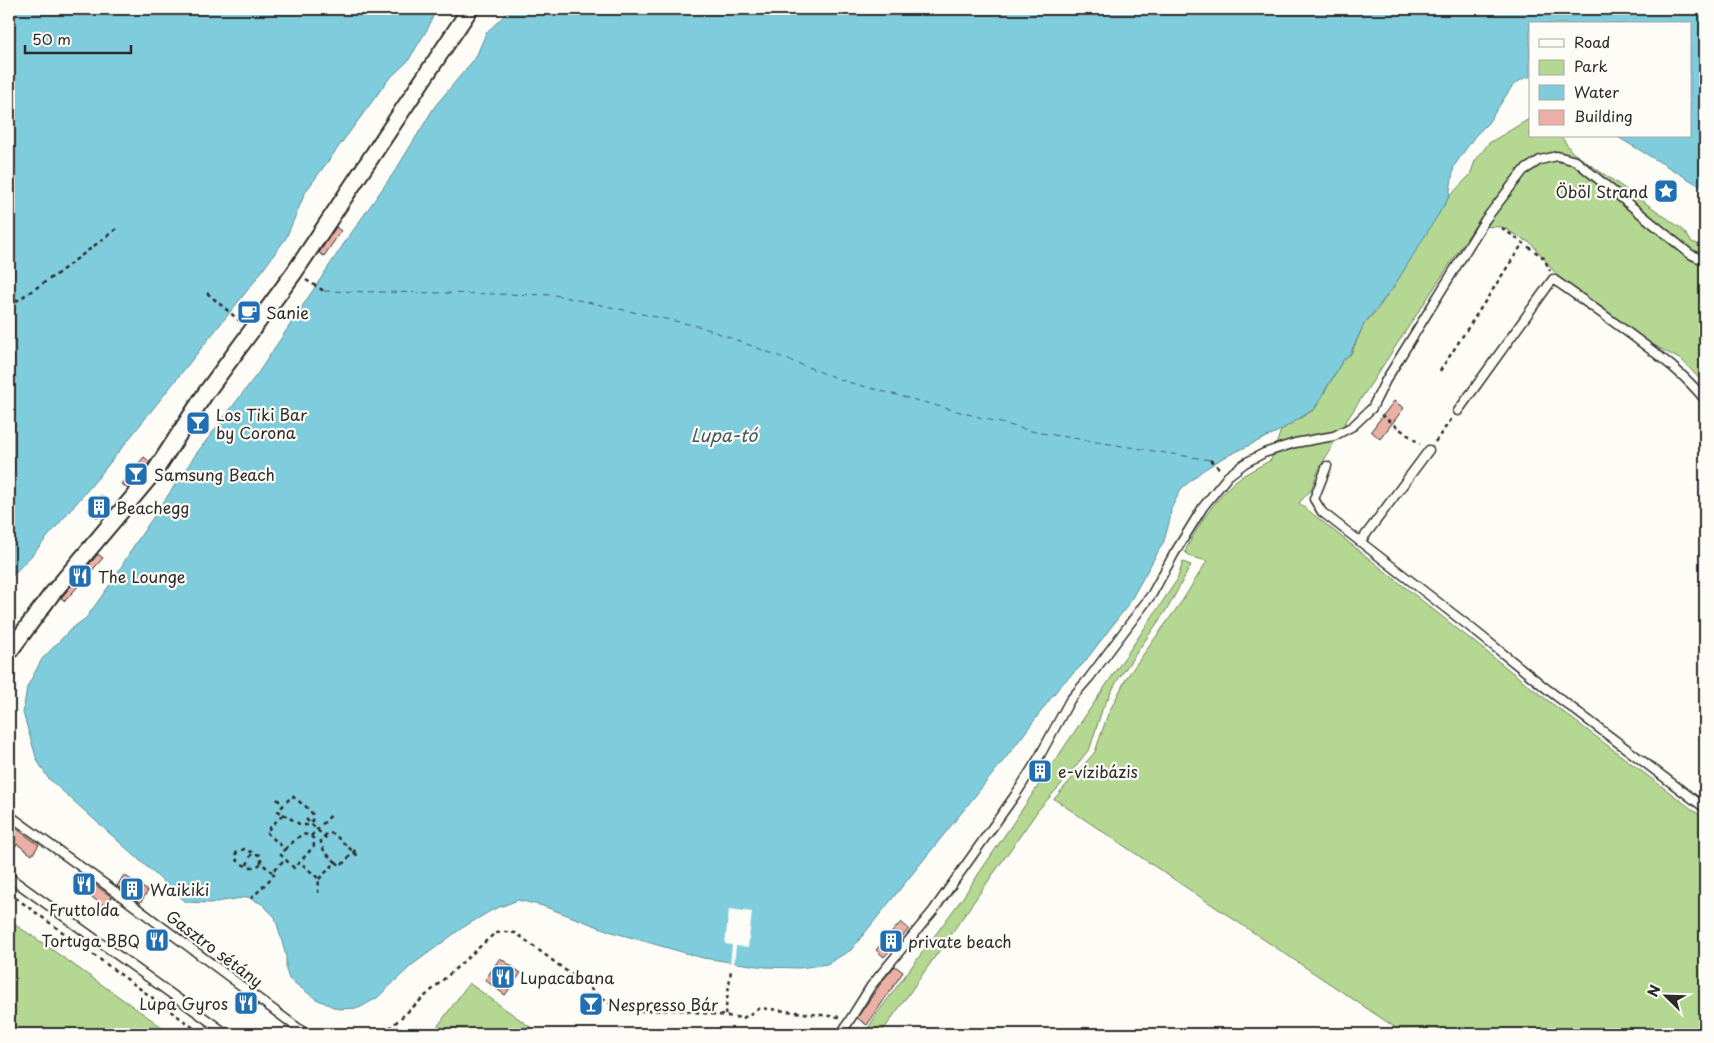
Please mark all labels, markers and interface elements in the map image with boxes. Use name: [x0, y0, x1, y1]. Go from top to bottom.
scale bar: [25, 22, 131, 54]
legend: [1529, 22, 1692, 138]
text: 50 m: [32, 27, 71, 50]
text: Road: [1574, 30, 1610, 53]
text: Park: [1574, 54, 1608, 77]
text: Water: [1574, 80, 1619, 103]
text: Building: [1574, 104, 1633, 127]
place icon: Öböl Strand: [1653, 178, 1679, 204]
place label: Öböl Strand: [1555, 179, 1648, 203]
cafe icon: Sanie: [236, 299, 262, 325]
place label: Sanie: [266, 300, 309, 324]
place label: Los Tiki Bar by Corona: [216, 402, 308, 444]
bar icon: Los Tiki Bar by Corona: [185, 410, 211, 436]
water label: Lupa-tó: [691, 421, 759, 448]
bar icon: Samsung Beach: [123, 461, 149, 487]
place label: Samsung Beach: [154, 462, 275, 486]
building icon: Beachegg: [86, 494, 112, 520]
place label: Beachegg: [116, 495, 189, 519]
restaurant icon: The Lounge: [67, 563, 93, 589]
place label: The Lounge: [98, 564, 186, 588]
building icon: e-vízibázis: [1027, 758, 1053, 784]
place label: e-vízibázis: [1058, 759, 1138, 783]
restaurant icon: Fruttolda: [71, 871, 97, 897]
building icon: Waikiki: [119, 876, 145, 902]
place label: Waikiki: [150, 877, 209, 901]
place label: Fruttolda: [49, 897, 119, 921]
street label: Gasztro sétány: [161, 903, 269, 993]
restaurant icon: Tortuga BBQ: [144, 927, 170, 953]
place label: Tortuga BBQ: [41, 928, 140, 952]
building icon: private beach: [878, 928, 904, 954]
place label: private beach: [908, 929, 1012, 953]
restaurant icon: Lupacabana: [490, 964, 516, 990]
place label: Lupacabana: [520, 965, 614, 989]
north arrow: [1642, 970, 1692, 1020]
text: N: [1642, 982, 1665, 1000]
restaurant icon: Lupa Gyros: [233, 990, 259, 1016]
place label: Lupa Gyros: [139, 991, 228, 1015]
bar icon: Nespresso Bár: [578, 991, 604, 1017]
place label: Nespresso Bár: [608, 992, 719, 1016]

